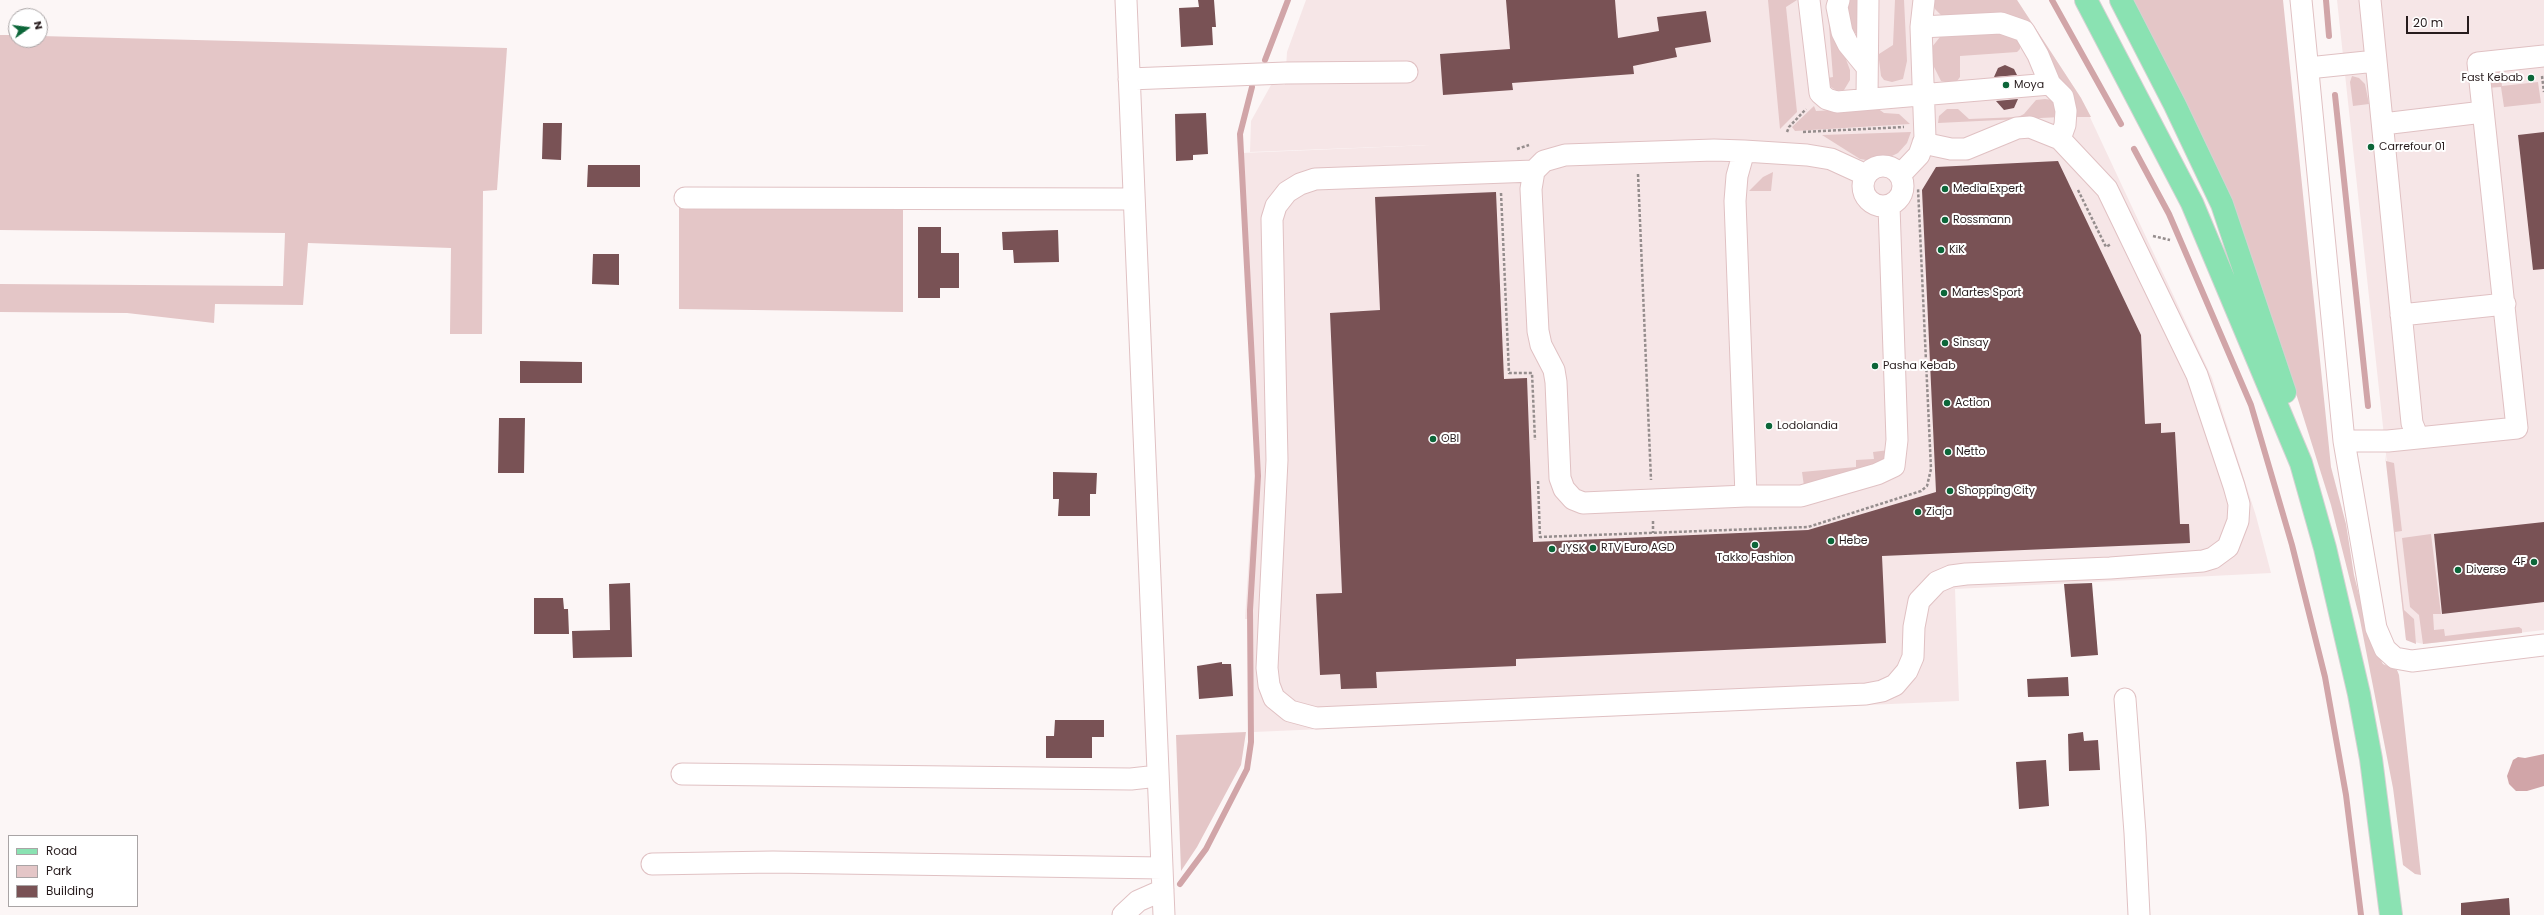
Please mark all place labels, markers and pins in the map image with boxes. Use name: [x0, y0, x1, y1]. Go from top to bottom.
place label: Fast Kebab: [2462, 71, 2523, 85]
marker: Fast Kebab: [2526, 73, 2536, 83]
place label: Moya: [2014, 78, 2044, 92]
marker: Moya: [2001, 80, 2011, 90]
place label: Carrefour 01: [2379, 140, 2445, 154]
marker: Carrefour 01: [2366, 142, 2376, 152]
place label: Media Expert: [1953, 182, 2023, 196]
marker: Media Expert: [1940, 184, 1950, 194]
place label: Rossmann: [1953, 213, 2011, 227]
marker: Rossmann: [1940, 215, 1950, 225]
place label: KiK: [1949, 243, 1965, 257]
marker: KiK: [1936, 245, 1946, 255]
place label: Martes Sport: [1952, 286, 2022, 300]
marker: Martes Sport: [1939, 288, 1949, 298]
place label: Sinsay: [1953, 336, 1989, 350]
marker: Sinsay: [1940, 338, 1950, 348]
place label: Pasha Kebab: [1883, 359, 1956, 373]
marker: Pasha Kebab: [1870, 361, 1880, 371]
place label: Action: [1955, 396, 1990, 410]
marker: Action: [1942, 398, 1952, 408]
place label: Lodolandia: [1777, 419, 1838, 433]
marker: Lodolandia: [1764, 421, 1774, 431]
place label: OBI: [1441, 432, 1459, 446]
marker: OBI: [1428, 434, 1438, 444]
place label: Netto: [1956, 445, 1986, 459]
marker: Netto: [1943, 447, 1953, 457]
place label: Shopping City: [1958, 484, 2035, 498]
marker: Shopping City: [1945, 486, 1955, 496]
place label: Ziaja: [1926, 505, 1952, 519]
marker: Ziaja: [1913, 507, 1923, 517]
place label: Hebe: [1839, 534, 1868, 548]
marker: Hebe: [1826, 536, 1836, 546]
marker: Takko Fashion: [1750, 540, 1760, 550]
place label: RTV Euro AGD: [1601, 541, 1675, 555]
place label: JYSK: [1560, 542, 1585, 556]
marker: RTV Euro AGD: [1588, 543, 1598, 553]
marker: JYSK: [1547, 544, 1557, 554]
place label: Takko Fashion: [1716, 551, 1794, 565]
place label: 4F: [2514, 555, 2526, 569]
marker: 4F: [2529, 557, 2539, 567]
place label: Diverse: [2466, 563, 2506, 577]
marker: Diverse: [2453, 565, 2463, 575]

